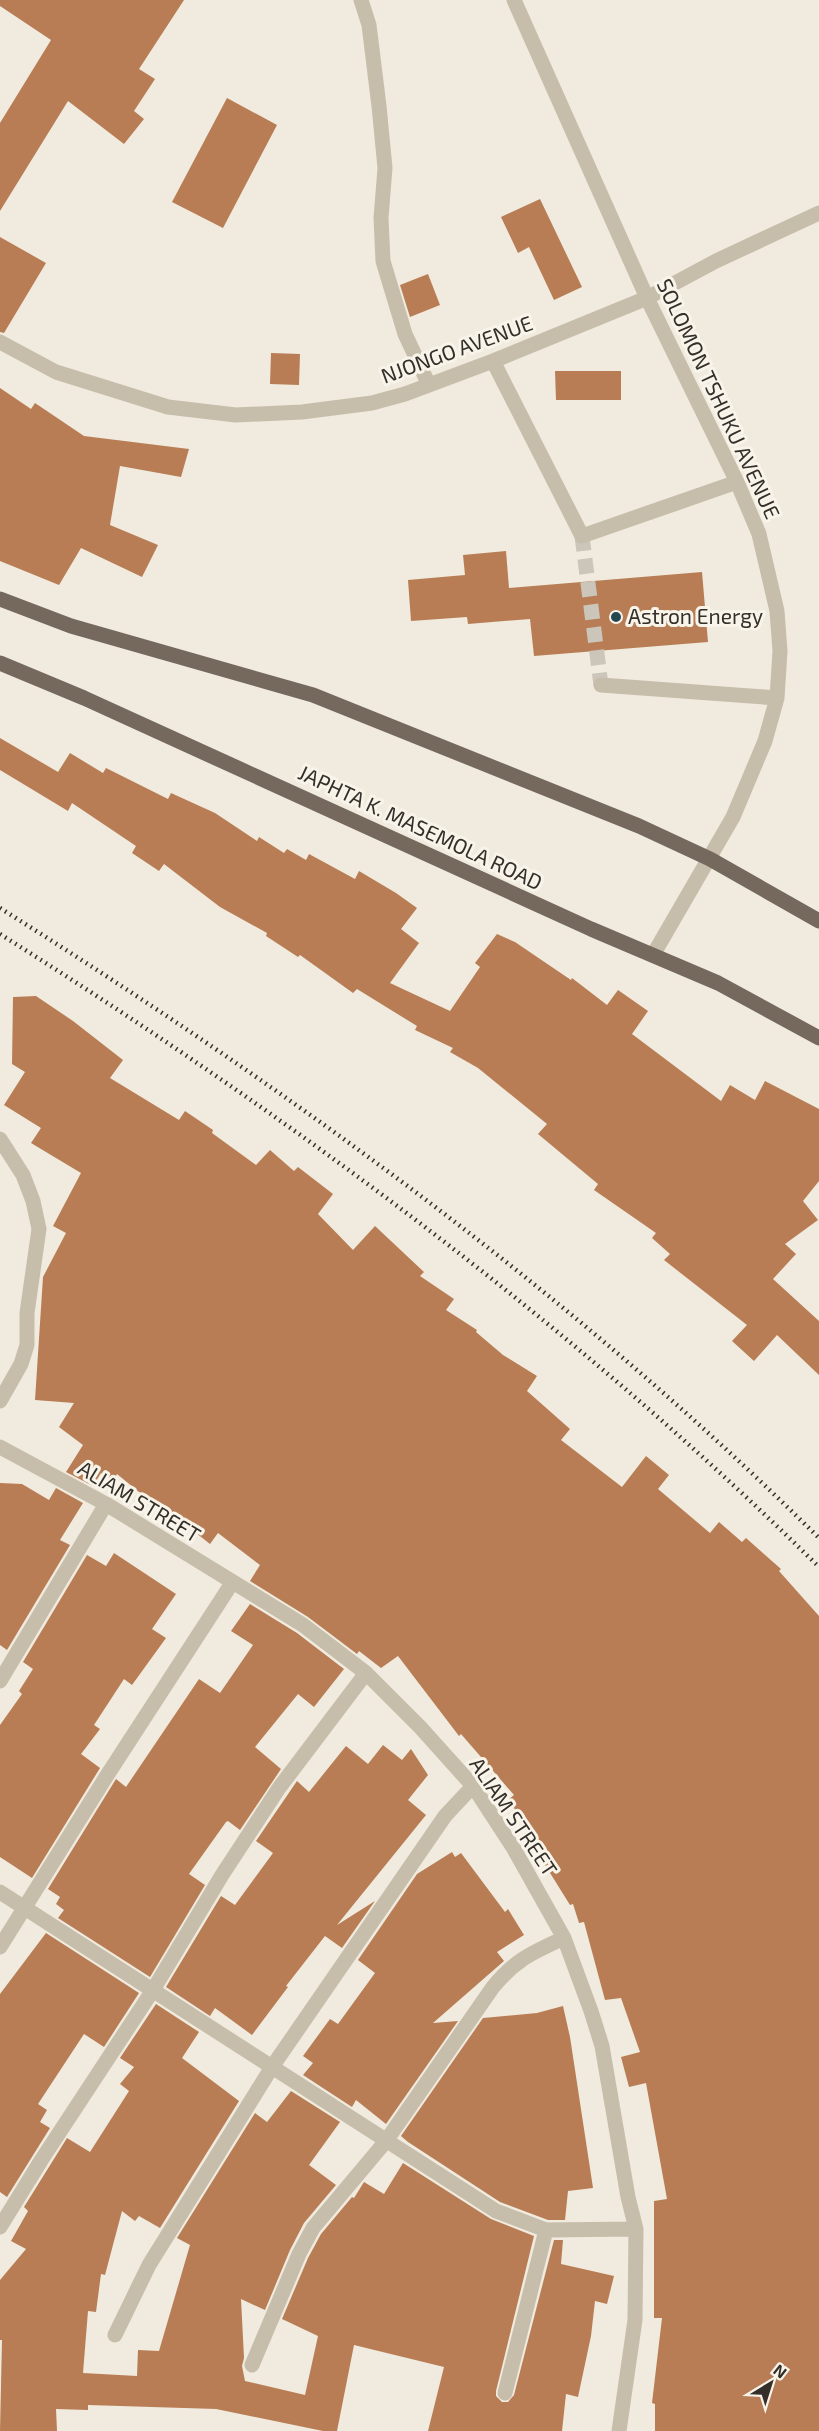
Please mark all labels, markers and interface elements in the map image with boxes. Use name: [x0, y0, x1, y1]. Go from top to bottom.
street label: SOLOMON TSHUKU AVENUE: [653, 274, 786, 522]
street label: NJONGO AVENUE: [377, 310, 536, 388]
place label: Astron Energy: [628, 603, 763, 628]
marker: Astron Energy: [609, 610, 623, 624]
street label: JAPHTA K. MASEMOLA ROAD: [295, 759, 547, 894]
street label: ALIAM STREET: [74, 1454, 205, 1547]
street label: ALIAM STREET: [465, 1752, 563, 1880]
north arrow: [741, 2353, 801, 2413]
text: N: [770, 2360, 791, 2382]

